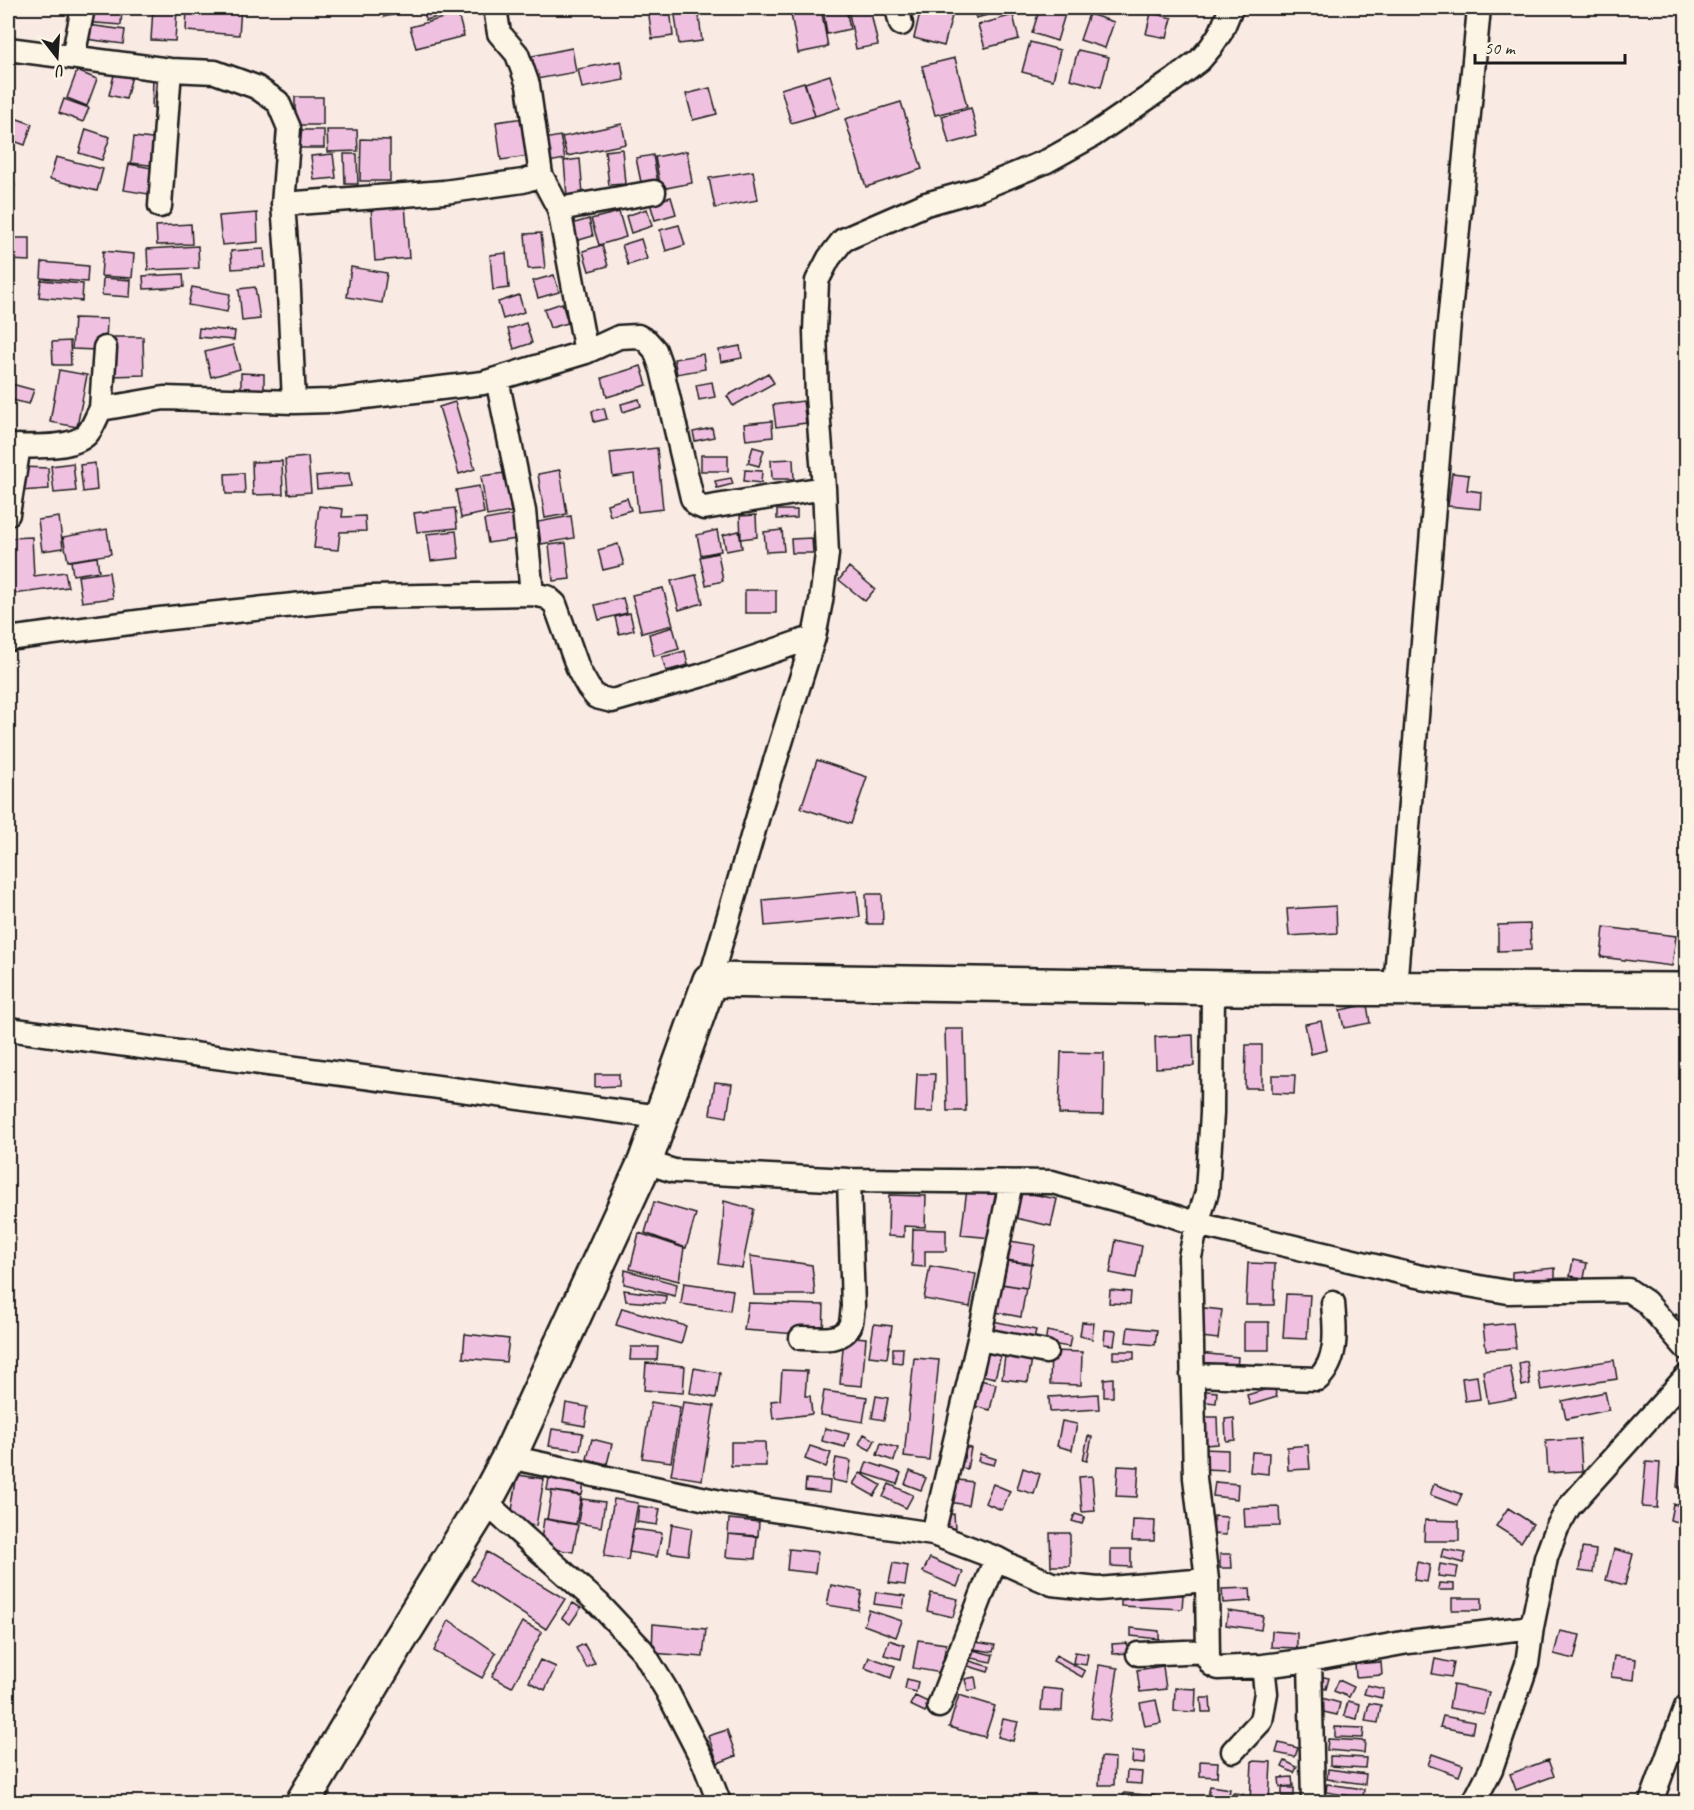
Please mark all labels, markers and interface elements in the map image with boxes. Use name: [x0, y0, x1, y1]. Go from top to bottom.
north arrow: [27, 27, 87, 87]
scale bar: [1475, 27, 1625, 65]
text: 50 m: [1484, 37, 1517, 59]
text: U: [51, 60, 68, 82]

